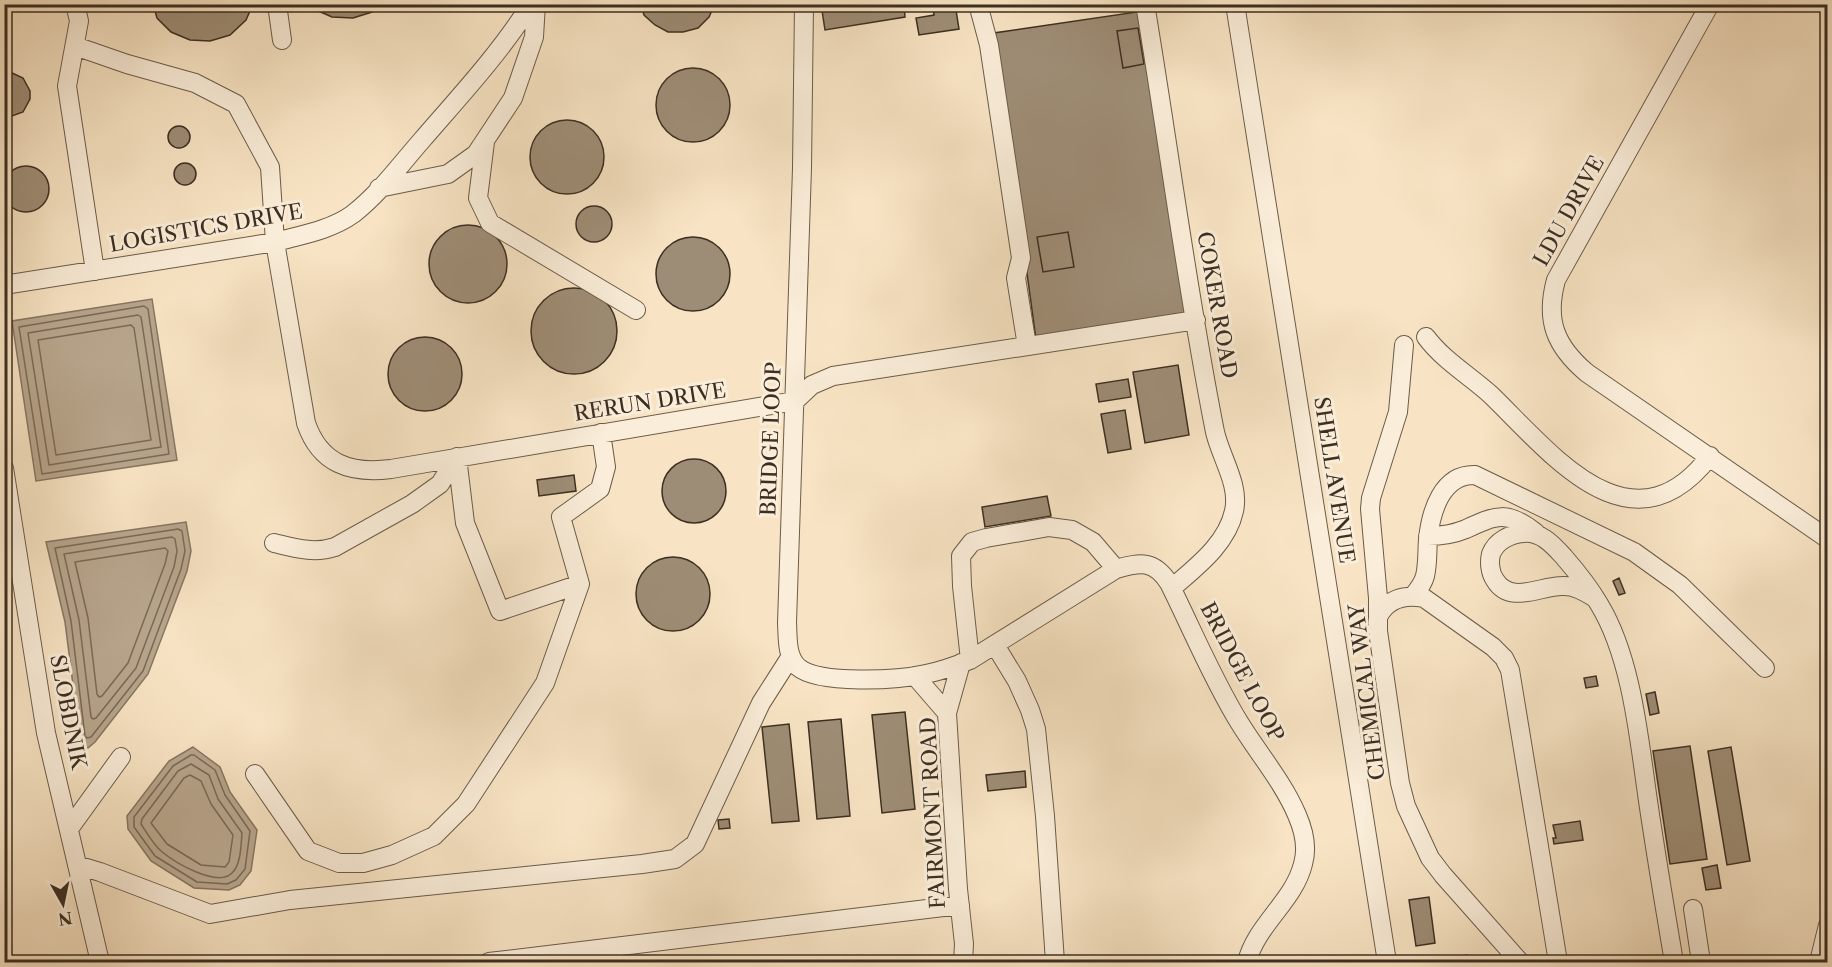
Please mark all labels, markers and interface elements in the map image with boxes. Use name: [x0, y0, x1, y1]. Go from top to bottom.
street label: LDU DRIVE: [1528, 151, 1609, 270]
street label: LOGISTICS DRIVE: [107, 198, 305, 257]
street label: COKER ROAD: [1192, 229, 1243, 380]
street label: BRIDGE LOOP: [755, 361, 786, 516]
street label: RERUN DRIVE: [572, 377, 728, 426]
street label: SHELL AVENUE: [1309, 395, 1360, 565]
street label: BRIDGE LOOP: [1195, 598, 1290, 746]
street label: CHEMICAL WAY: [1343, 601, 1390, 782]
street label: SLOBDNIK: [45, 652, 92, 772]
street label: FAIRMONT ROAD: [915, 716, 950, 910]
north arrow: [33, 874, 93, 934]
text: N: [57, 908, 74, 930]

